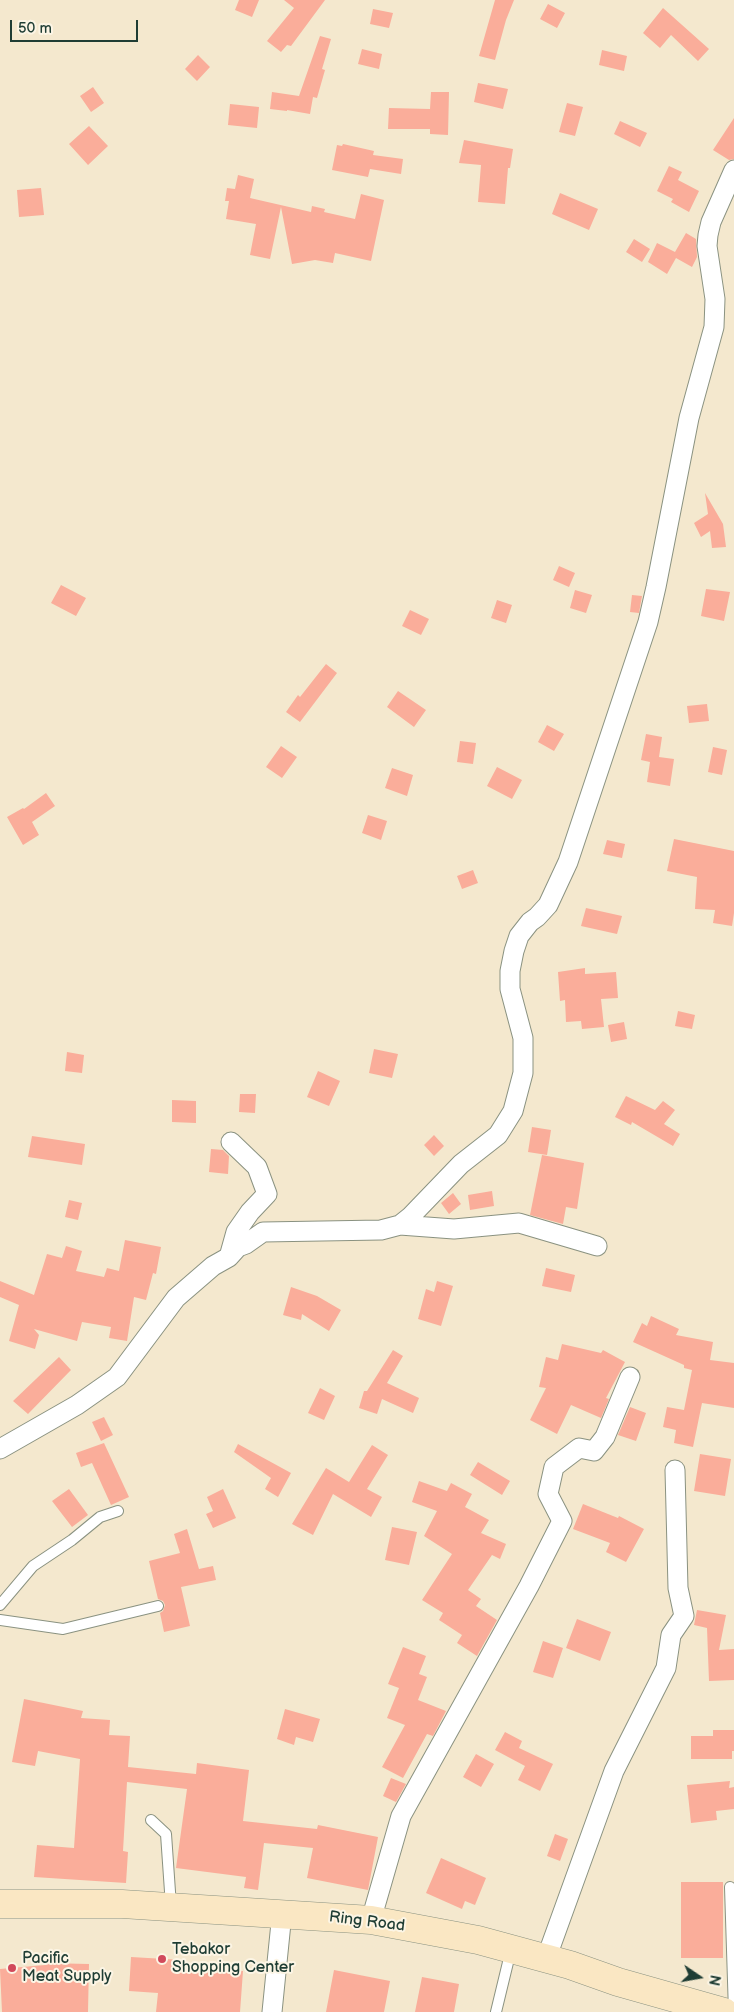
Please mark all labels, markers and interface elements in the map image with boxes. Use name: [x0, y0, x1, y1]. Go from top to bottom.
scale bar: [12, 10, 140, 42]
text: 50 m: [18, 19, 52, 38]
street label: Ring Road: [328, 1908, 406, 1936]
place label: Tebakor Shopping Center: [172, 1940, 294, 1978]
place label: Pacific Meat Supply: [22, 1949, 112, 1987]
north arrow: [674, 1952, 724, 2002]
marker: Tebakor Shopping Center: [156, 1953, 168, 1965]
marker: Pacific Meat Supply: [6, 1962, 18, 1974]
text: N: [705, 1973, 724, 1987]

